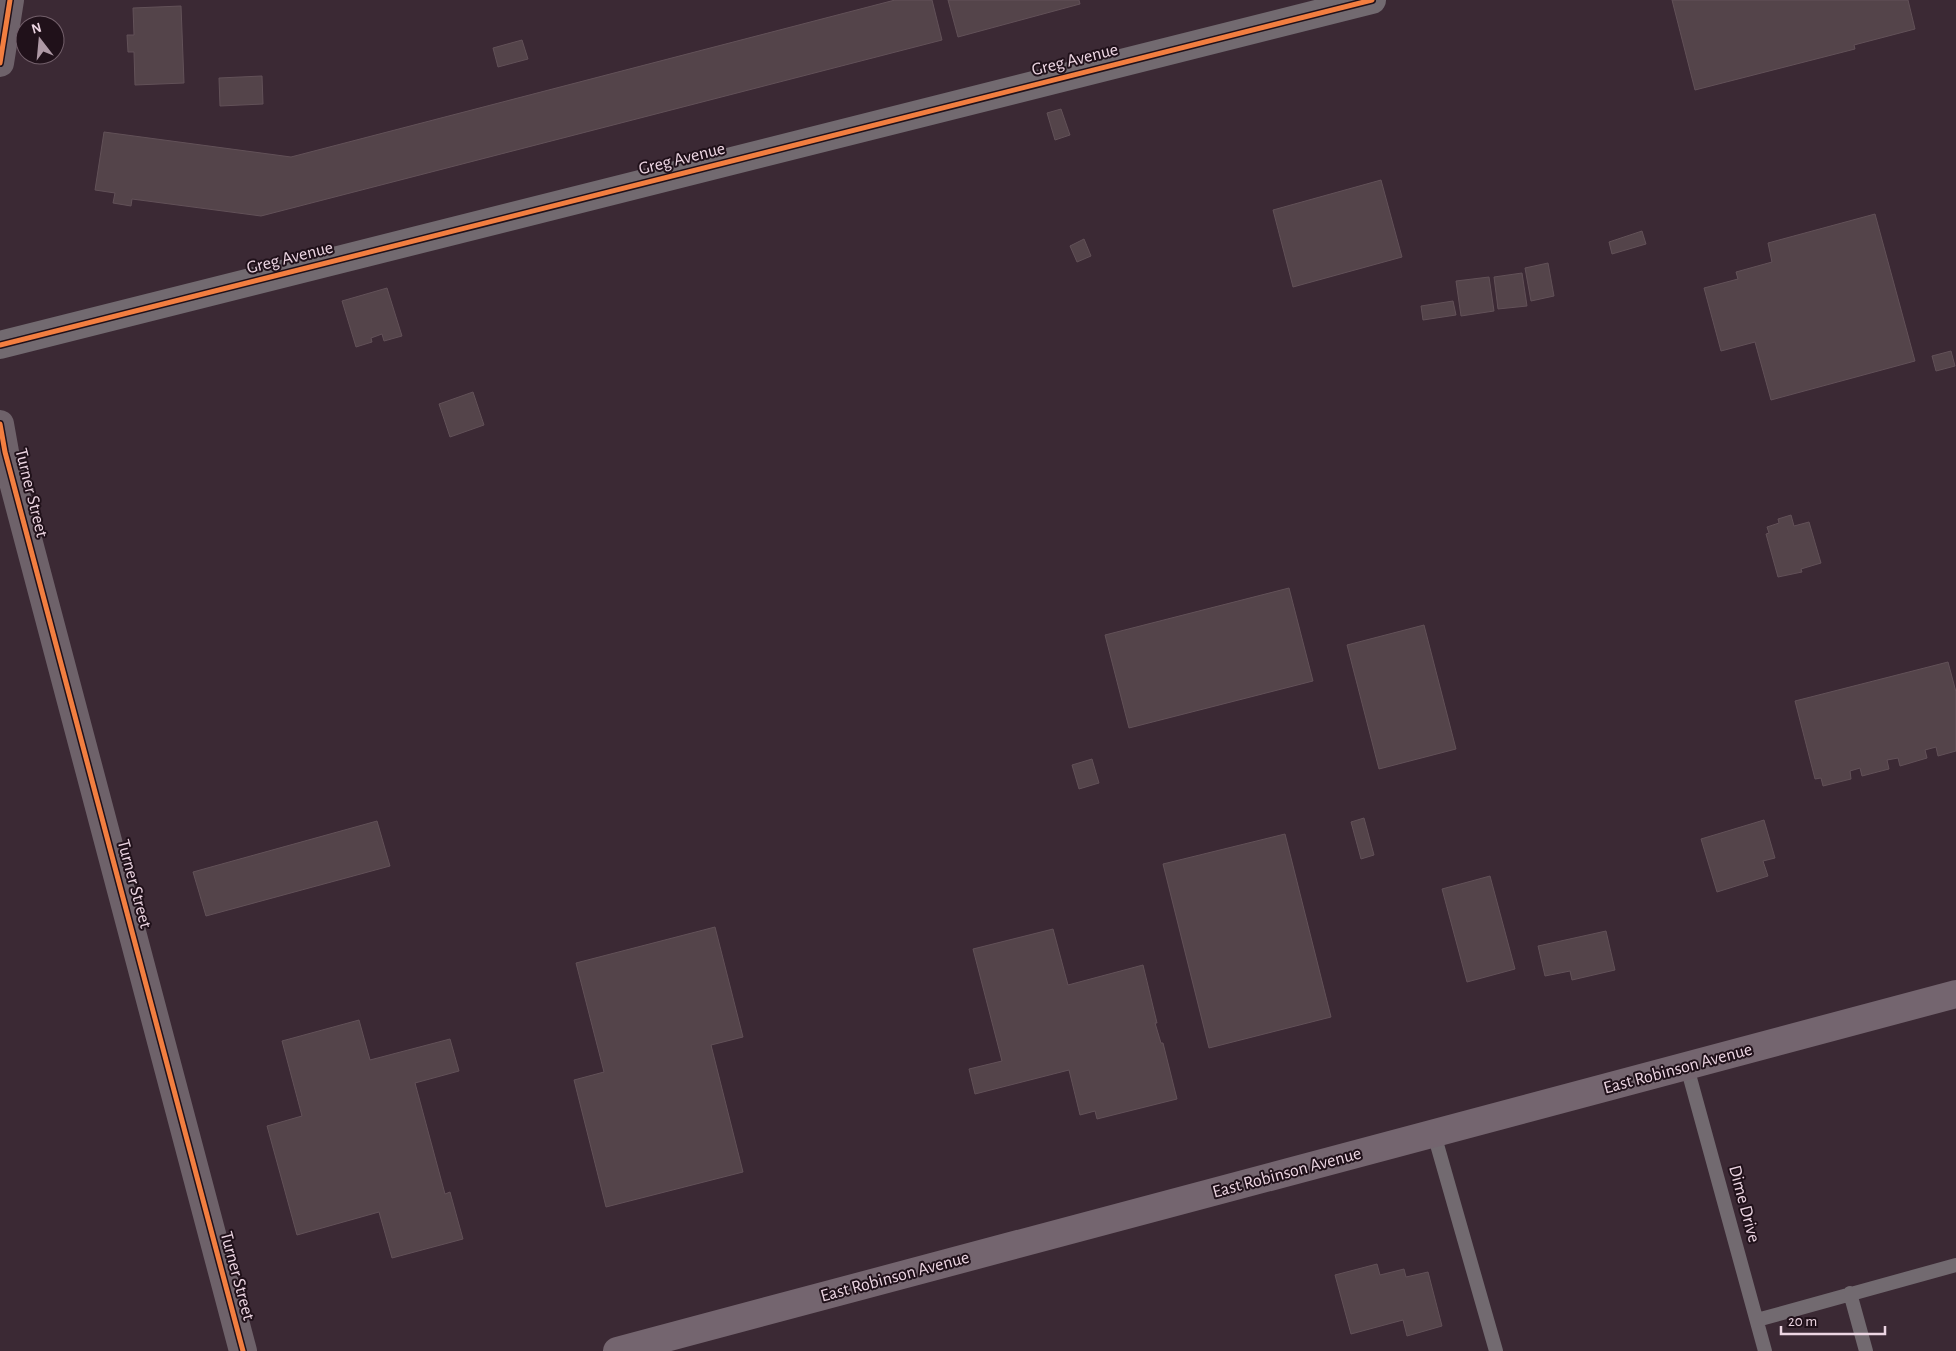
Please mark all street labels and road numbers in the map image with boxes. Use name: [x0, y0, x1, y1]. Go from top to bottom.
street label: Greg Avenue: [1030, 41, 1120, 79]
street label: Greg Avenue: [637, 140, 727, 178]
street label: Greg Avenue: [245, 239, 335, 277]
street label: Turner Street: [11, 447, 51, 540]
street label: Turner Street: [114, 838, 155, 931]
street label: East Robinson Avenue: [1602, 1040, 1754, 1098]
street label: East Robinson Avenue: [1211, 1144, 1363, 1202]
street label: Dime Drive: [1725, 1163, 1763, 1245]
street label: Turner Street: [217, 1230, 258, 1323]
street label: East Robinson Avenue: [819, 1248, 971, 1306]

